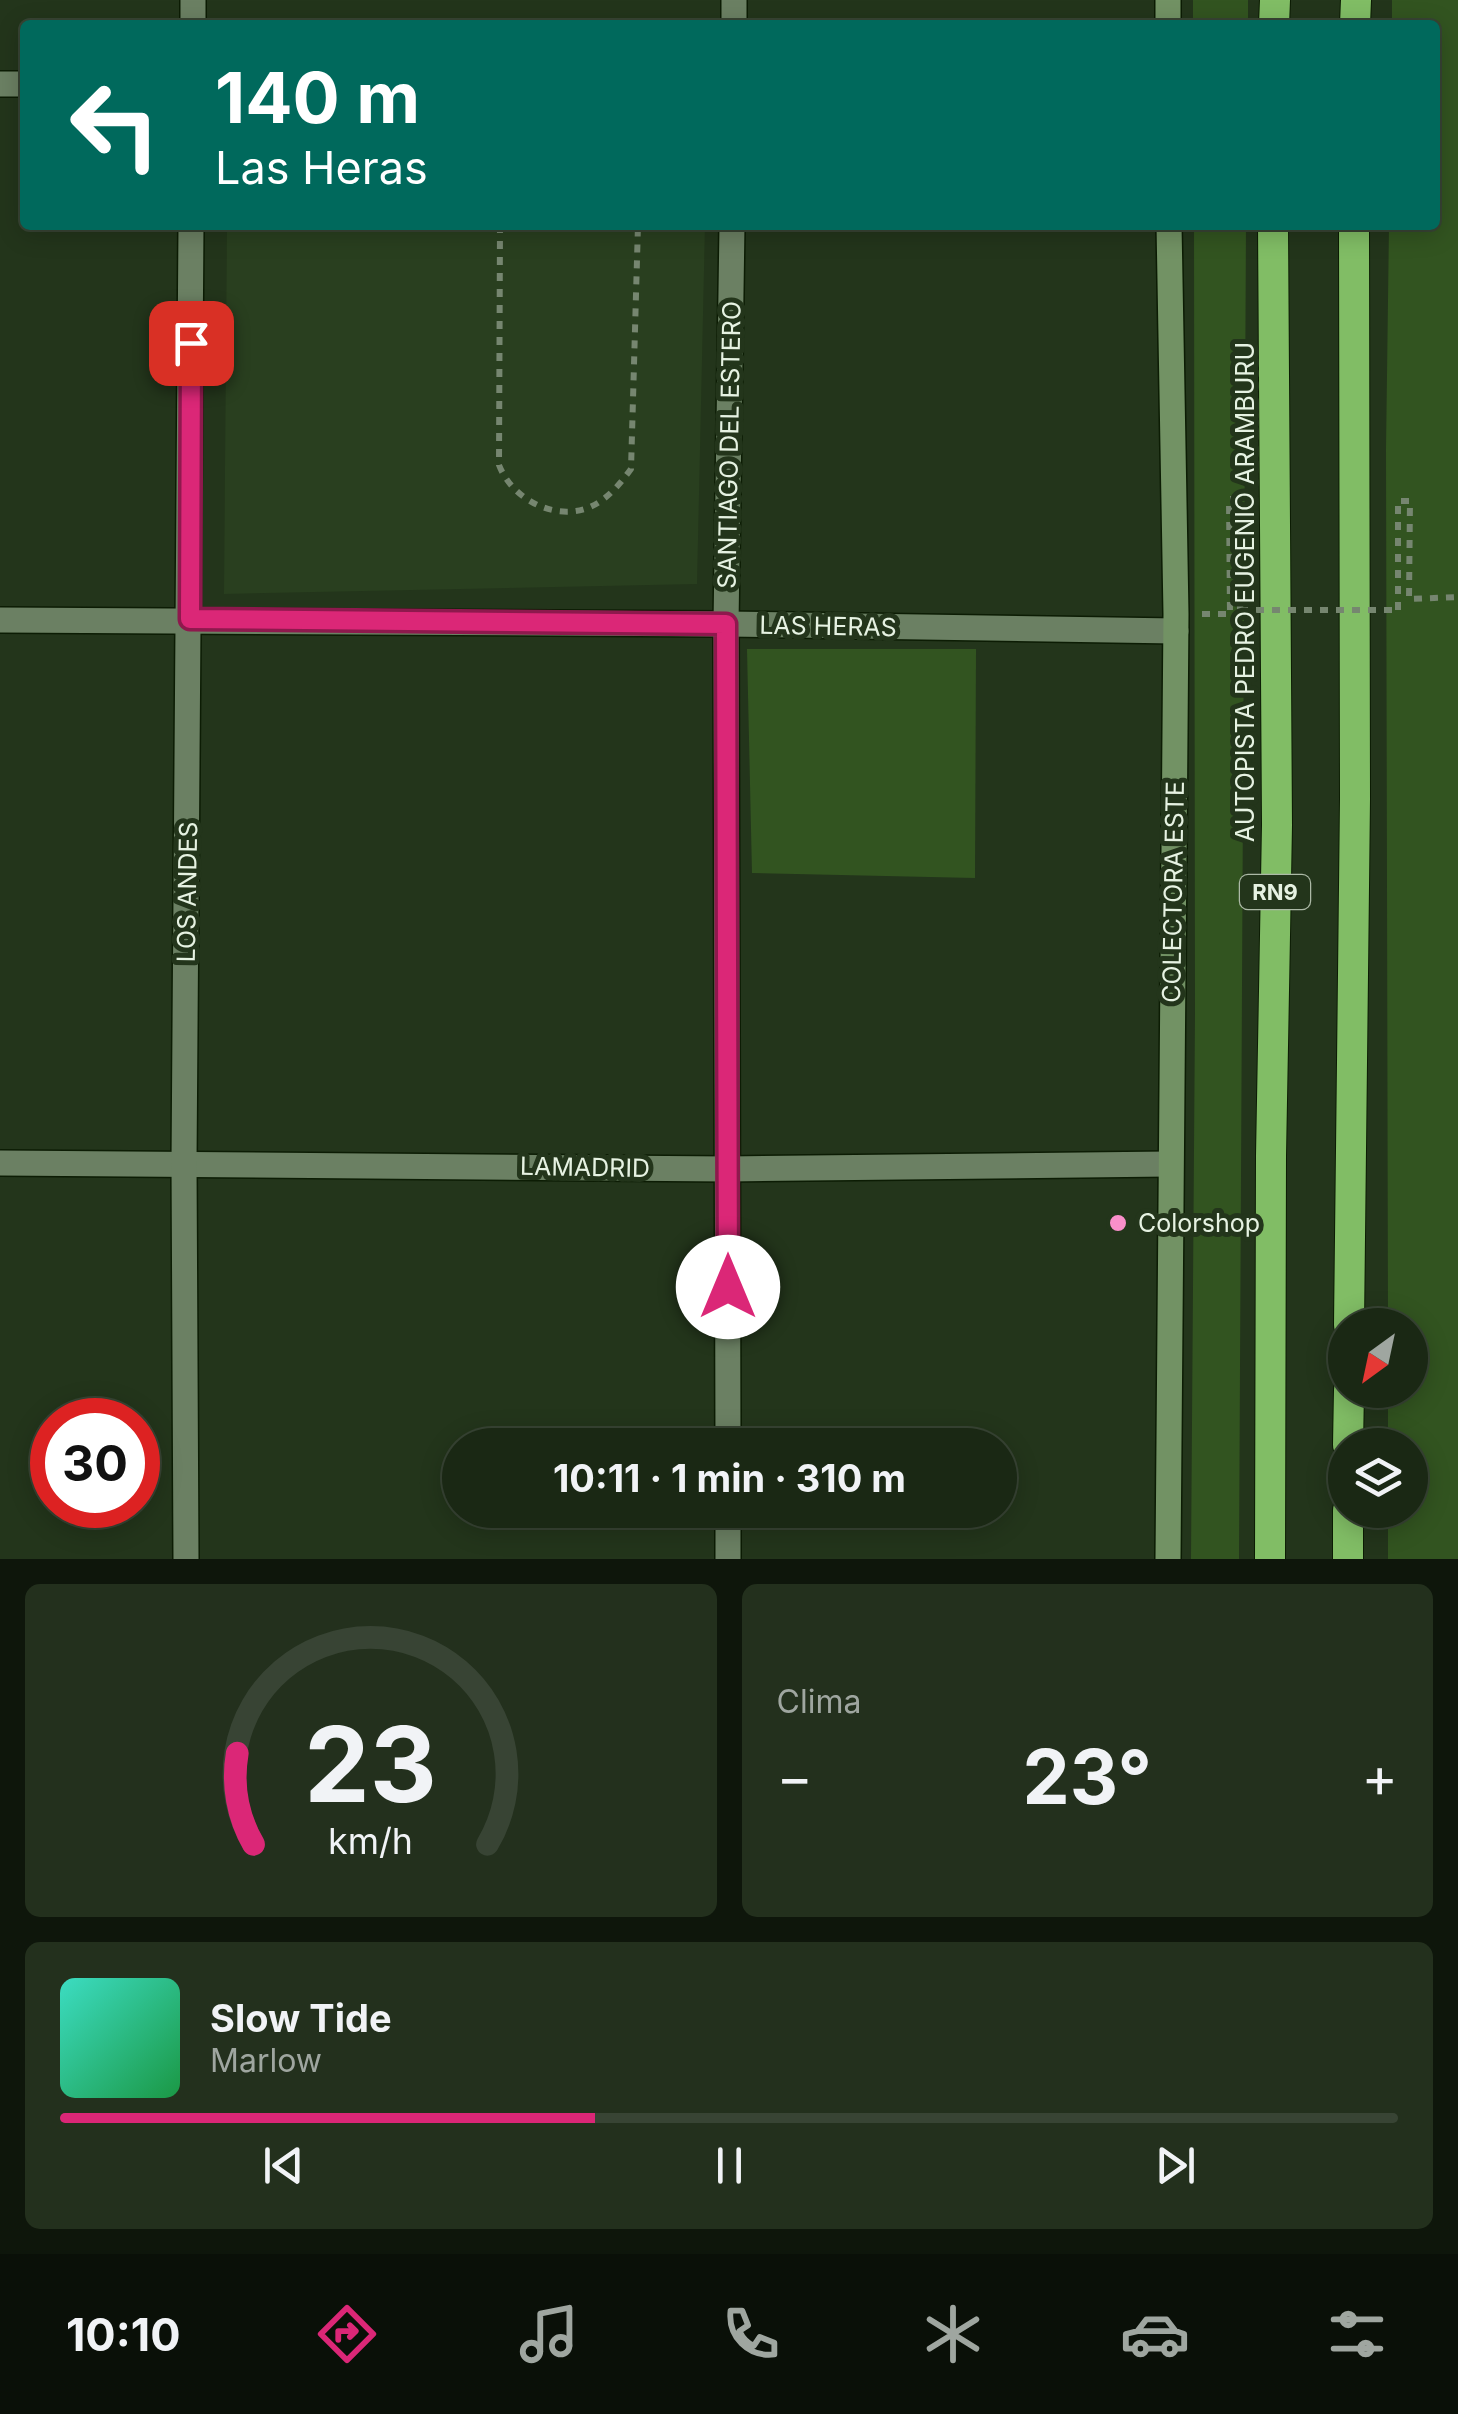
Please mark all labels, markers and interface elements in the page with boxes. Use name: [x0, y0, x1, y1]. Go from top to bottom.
text: 140 m: [215, 55, 420, 140]
icon: left: [50, 60, 180, 190]
text: Las Heras: [215, 140, 428, 195]
pin: [149, 301, 234, 386]
street label: SANTIAGO DEL ESTERO: [711, 301, 747, 589]
icon: arrive: [164, 316, 219, 371]
street label: AUTOPISTA PEDRO EUGENIO ARAMBURU: [1230, 342, 1260, 842]
street label: LAS HERAS: [759, 610, 897, 642]
street label: COLECTORA ESTE: [1156, 781, 1190, 1003]
street label: LOS ANDES: [171, 821, 203, 963]
road number: RN9: [1240, 875, 1310, 909]
street label: LAMADRID: [520, 1151, 650, 1183]
place label: Colorshop: [1138, 1208, 1260, 1238]
marker: Colorshop: [1107, 1212, 1129, 1234]
position arrow: [676, 1235, 780, 1339]
north arrow: [1328, 1308, 1428, 1408]
map controls: [1328, 1308, 1428, 1528]
speed limit sign: 30: [30, 1398, 160, 1528]
button: layers: [1328, 1428, 1428, 1528]
text: 10:11 · 1 min · 310 m: [553, 1455, 906, 1501]
text: Clima: [777, 1682, 861, 1721]
text: 23: [304, 1701, 437, 1827]
text: 23°: [1022, 1731, 1152, 1822]
text: −: [777, 1744, 813, 1810]
text: +: [1362, 1744, 1398, 1810]
text: km/h: [328, 1819, 413, 1863]
text: Slow Tide: [210, 1995, 392, 2041]
text: Marlow: [210, 2041, 322, 2080]
icon: previous: [256, 2138, 311, 2193]
icon: pause: [702, 2138, 757, 2193]
icon: next: [1148, 2138, 1203, 2193]
icon: directions: [312, 2299, 382, 2369]
icon: music: [514, 2299, 584, 2369]
icon: phone: [716, 2299, 786, 2369]
icon: climate: [918, 2299, 988, 2369]
icon: car: [1120, 2299, 1190, 2369]
icon: filters: [1322, 2299, 1392, 2369]
text: 10:10: [66, 2307, 180, 2362]

